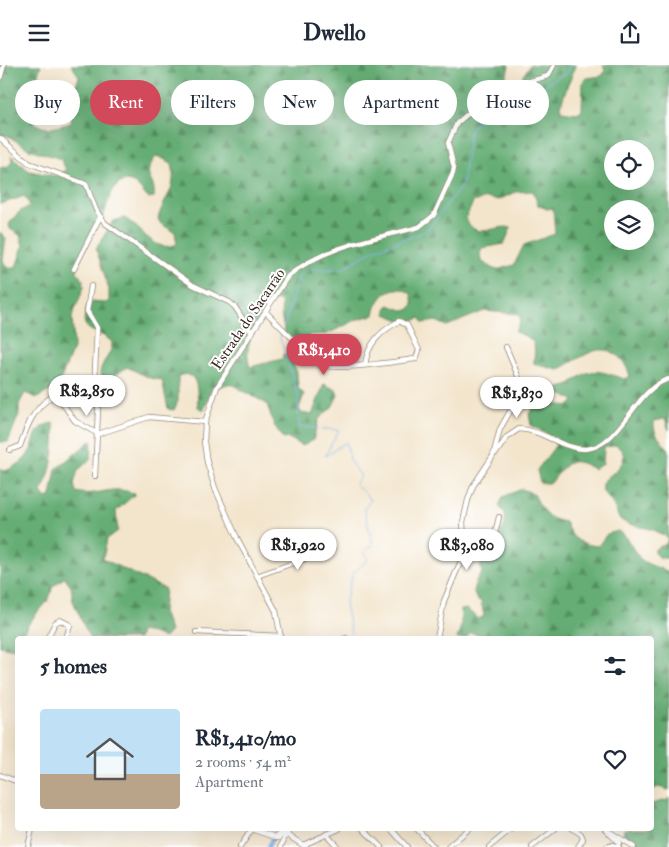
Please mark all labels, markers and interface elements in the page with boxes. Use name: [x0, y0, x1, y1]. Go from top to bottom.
icon: menu: [25, 19, 53, 47]
text: Dwello: [303, 19, 366, 47]
icon: share: [616, 19, 644, 47]
chip: Buy: [15, 80, 80, 125]
chip: Rent: [90, 80, 161, 125]
chip: Filters: [171, 80, 254, 125]
chip: New: [264, 80, 334, 125]
chip: Apartment: [344, 80, 457, 125]
chip: House: [467, 80, 549, 125]
map controls: [604, 140, 654, 250]
button: locate: [604, 140, 654, 190]
button: layers: [604, 200, 654, 250]
street label: Estrada do Sacarrão: [207, 265, 289, 374]
pin: R$1,410: [278, 333, 370, 376]
text: R$1,410: [298, 340, 350, 360]
pin: R$2,850: [41, 375, 133, 417]
pin: R$1,830: [471, 377, 563, 419]
text: R$2,850: [59, 381, 115, 401]
text: R$1,830: [491, 383, 543, 403]
pin: R$1,920: [252, 529, 344, 571]
pin: R$3,080: [421, 529, 513, 571]
text: R$1,920: [271, 535, 325, 555]
text: R$3,080: [440, 535, 494, 555]
icon: filters: [601, 652, 629, 680]
text: 5 homes: [40, 653, 107, 680]
text: R$1,410/mo: [195, 725, 296, 752]
icon: home: [80, 729, 140, 789]
icon: heart: [601, 745, 629, 773]
text: 2 rooms · 54 m²: [195, 752, 291, 772]
text: Apartment: [195, 772, 263, 792]

